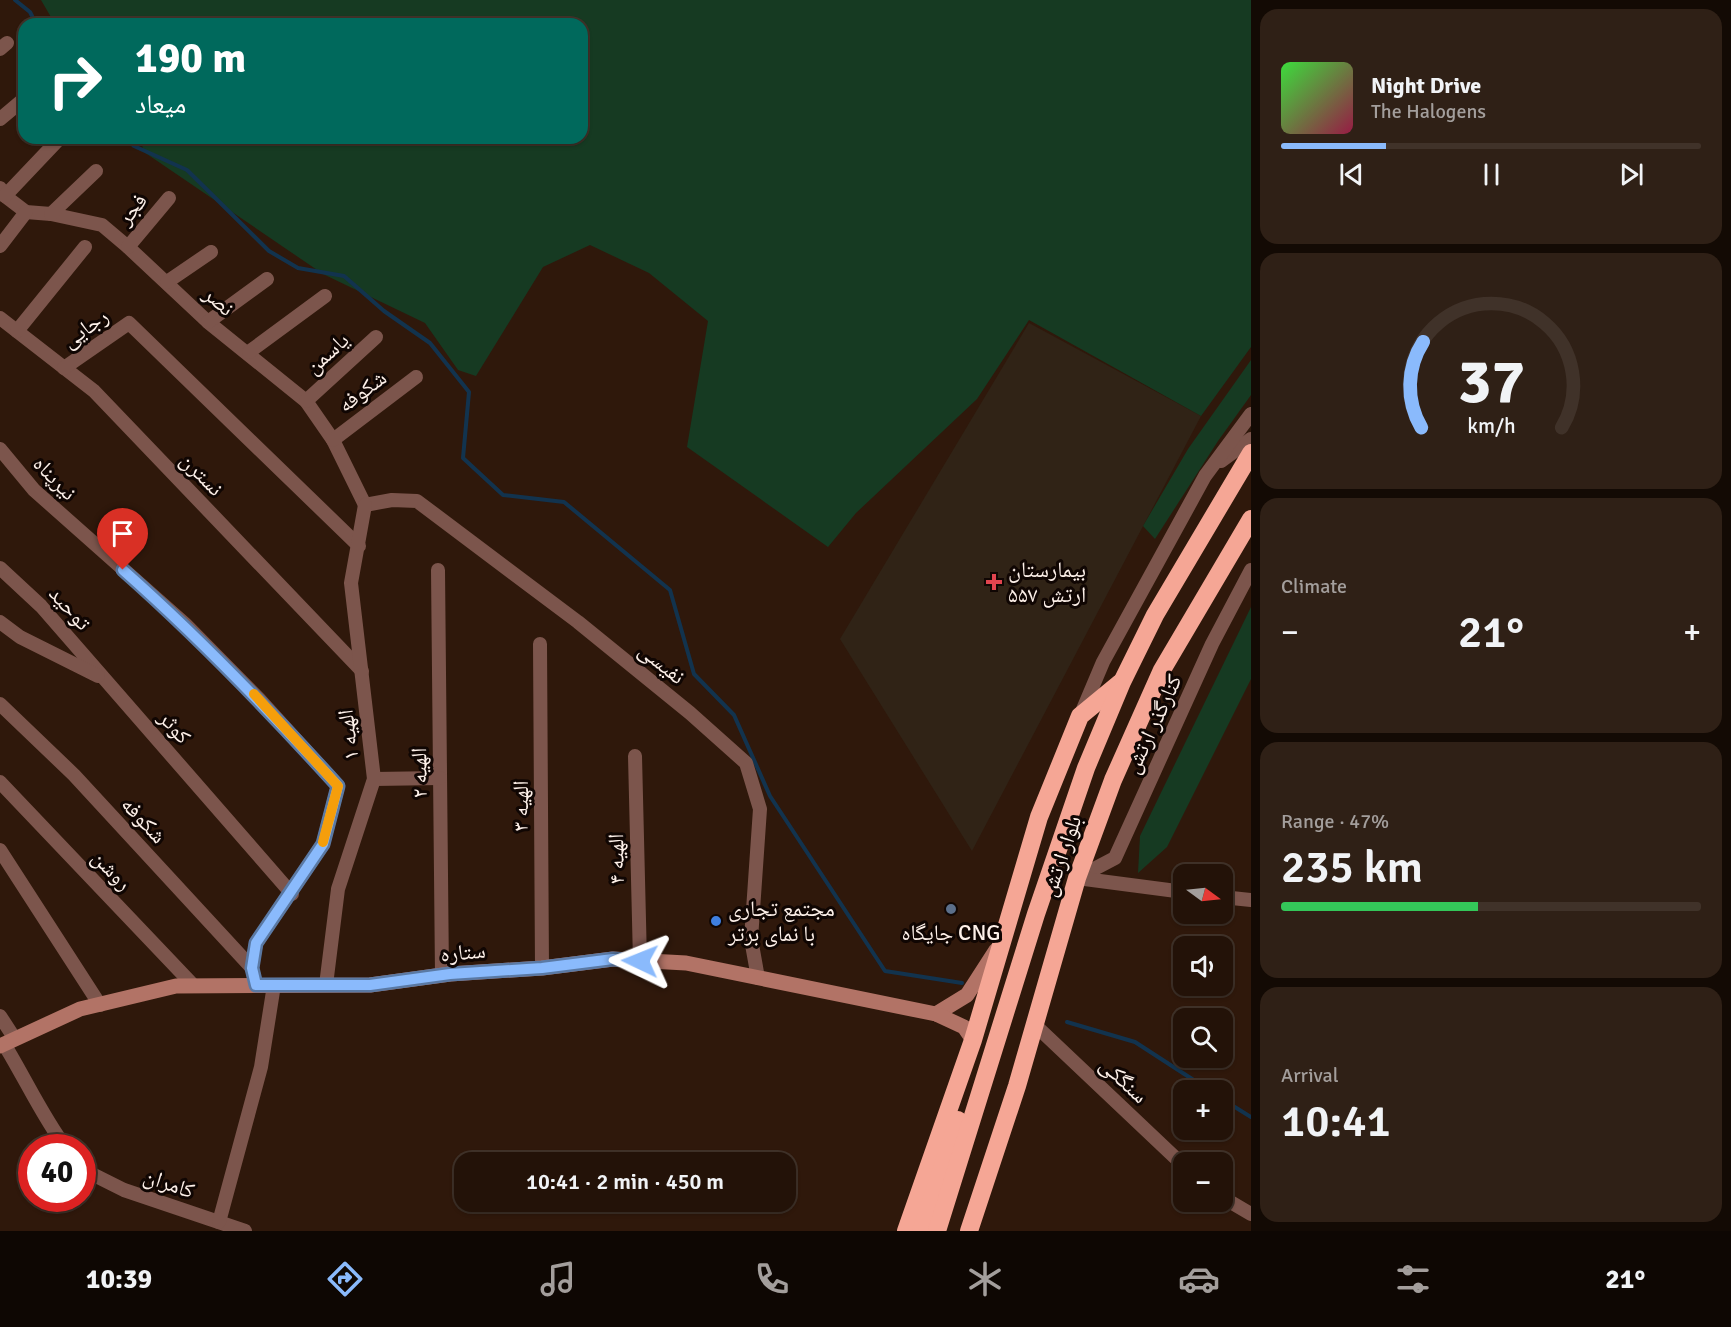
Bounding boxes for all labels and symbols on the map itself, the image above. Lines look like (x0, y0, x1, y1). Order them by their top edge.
street label: فجر (110, 188, 153, 231)
street label: نصر (197, 280, 240, 322)
street label: رجایی (56, 302, 114, 354)
street label: یاسمن (300, 326, 355, 380)
street label: شکوفه (332, 364, 392, 418)
street label: نسترن (175, 447, 229, 501)
street label: نیرپناه (27, 450, 83, 506)
pin (97, 508, 148, 570)
place label: بیمارستان ۵۵۷ ارتش (1008, 556, 1086, 608)
marker: بیمارستان ۵۵۷ ارتش (985, 573, 1003, 591)
street label: توحید (43, 580, 97, 636)
street label: نفیسی (633, 636, 691, 690)
street label: کنارگذر ارتش (1118, 670, 1188, 778)
street label: کوثر (152, 704, 197, 749)
street label: الهیه ۱ (331, 708, 365, 762)
street label: الهیه ۲ (405, 747, 433, 799)
street label: الهیه ۳ (507, 781, 534, 831)
street label: شکوفه (116, 791, 172, 849)
street label: بلوار ارتش (1035, 812, 1087, 900)
street label: الهیه ۴ (602, 833, 630, 885)
street label: روشن (86, 844, 138, 896)
north arrow (1173, 864, 1233, 924)
place label: مجتمع تجاری با نمای برتر (727, 895, 835, 947)
marker: جایگاه CNG (944, 902, 958, 916)
marker: مجتمع تجاری با نمای برتر (709, 914, 723, 928)
place label: جایگاه CNG (902, 919, 1000, 946)
position arrow (608, 929, 672, 993)
street label: ستاره (439, 937, 487, 967)
street label: سنگکی (1094, 1051, 1154, 1109)
speed limit sign: 40 (18, 1134, 96, 1212)
street label: کامران (140, 1162, 198, 1204)

